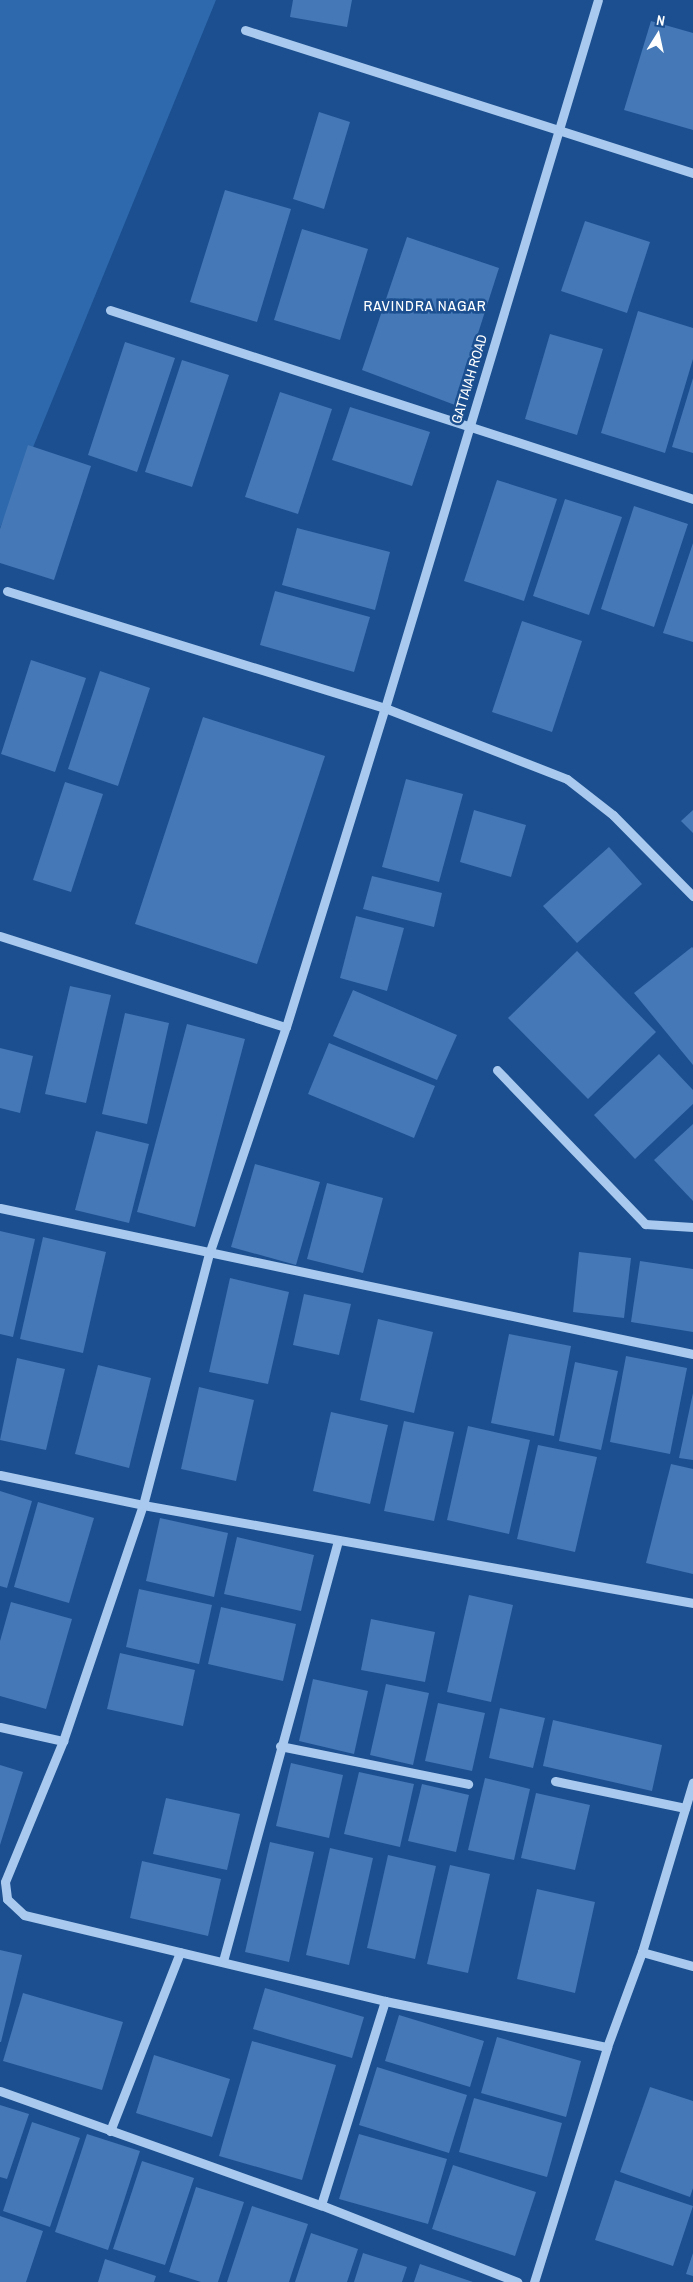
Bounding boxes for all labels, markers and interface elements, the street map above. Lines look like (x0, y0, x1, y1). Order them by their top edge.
north arrow (633, 10, 683, 60)
text: N (655, 11, 666, 30)
district label: RAVINDRA NAGAR (361, 297, 489, 315)
street label: GATTAIAH ROAD (448, 333, 490, 425)

